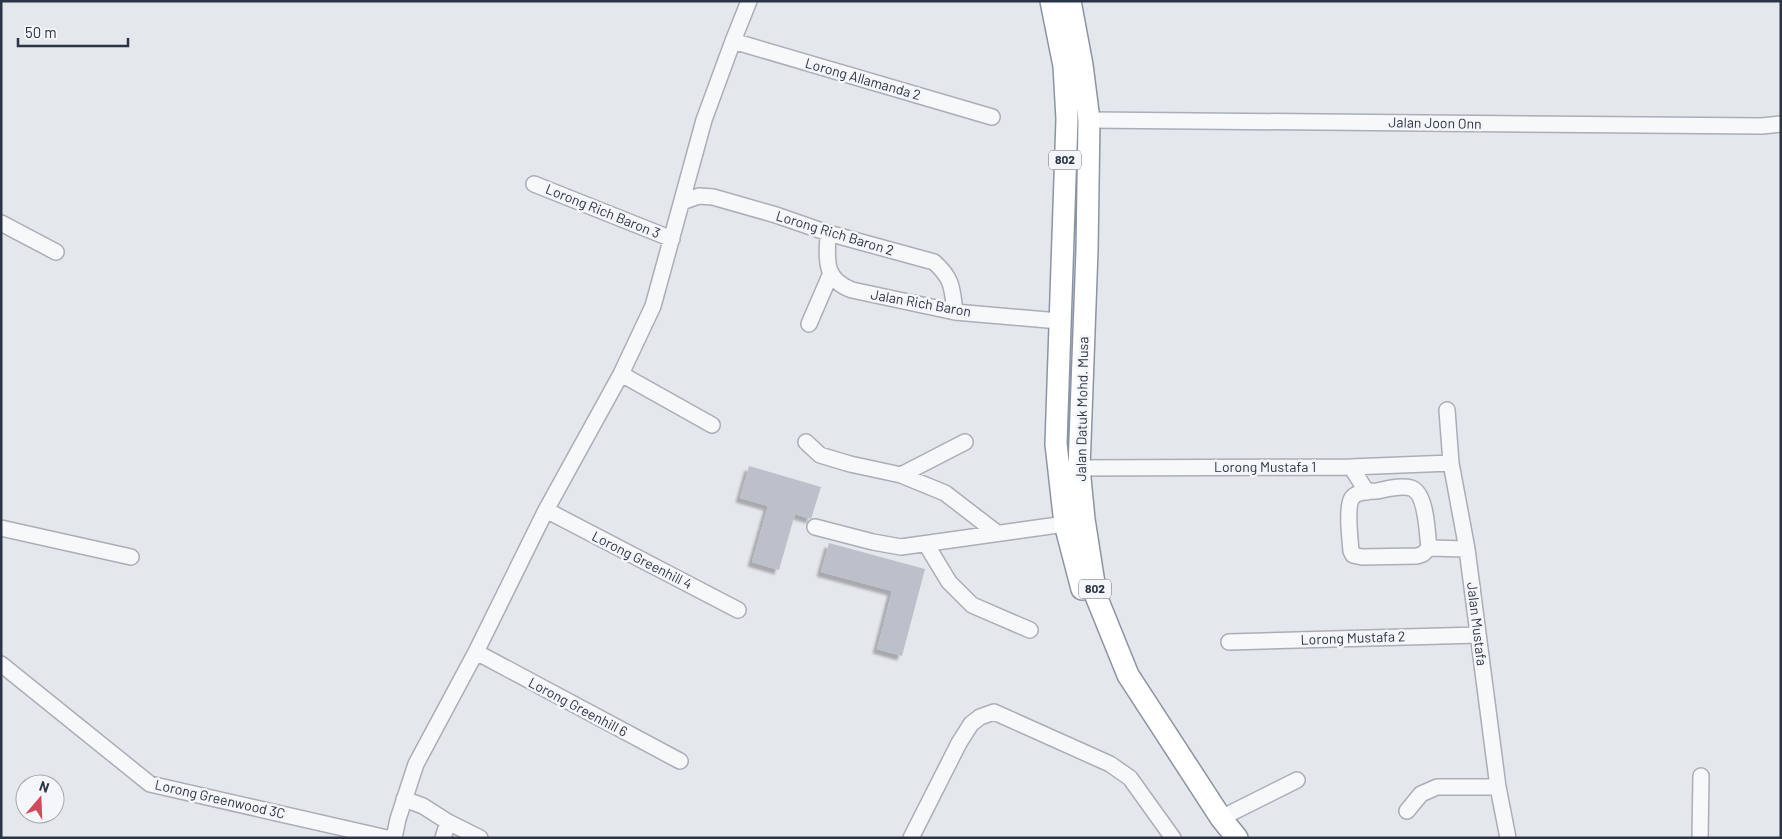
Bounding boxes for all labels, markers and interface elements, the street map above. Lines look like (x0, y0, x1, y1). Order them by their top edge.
scale bar (18, 15, 128, 47)
text: 50 m (25, 23, 57, 41)
street label: Lorong Allamanda 2 (803, 54, 923, 103)
street label: Jalan Joon Onn (1388, 113, 1482, 132)
road number: 802 (1049, 150, 1081, 170)
street label: Lorong Rich Baron 3 (543, 180, 663, 241)
street label: Lorong Rich Baron 2 (774, 207, 896, 259)
street label: Jalan Rich Baron (870, 285, 973, 320)
street label: Jalan Datuk Mohd. Musa (1072, 336, 1091, 482)
street label: Lorong Mustafa 1 (1214, 458, 1316, 475)
street label: Lorong Greenhill 4 (589, 527, 695, 592)
road number: 802 (1079, 580, 1111, 598)
street label: Jalan Mustafa (1464, 581, 1491, 667)
street label: Lorong Mustafa 2 (1300, 627, 1406, 648)
street label: Lorong Greenhill 6 (526, 673, 631, 740)
north arrow (15, 774, 65, 824)
street label: Lorong Greenwood 3C (153, 775, 287, 822)
text: N (37, 777, 52, 796)

